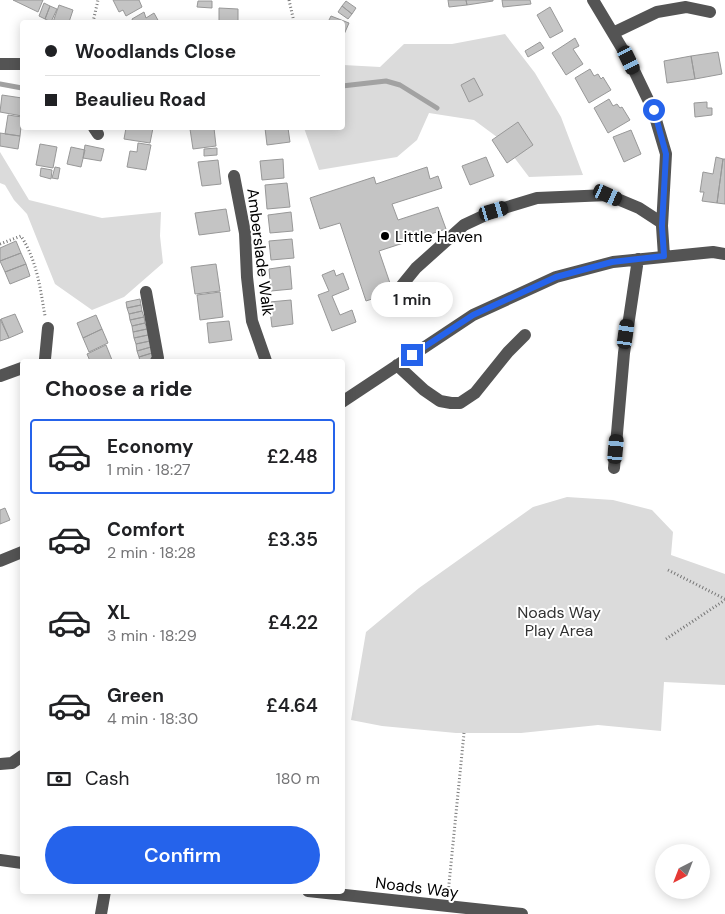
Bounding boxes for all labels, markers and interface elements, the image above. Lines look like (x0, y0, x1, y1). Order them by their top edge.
text: Woodlands Close (75, 39, 236, 64)
car (615, 43, 642, 77)
text: Beaulieu Road (75, 87, 206, 112)
route start (643, 99, 665, 121)
car (591, 182, 624, 208)
street label: Amberslade Walk (242, 187, 279, 317)
car (477, 200, 510, 222)
place label: Little Haven (395, 226, 482, 247)
marker: Little Haven (379, 230, 391, 242)
callout: 1 min (371, 282, 453, 318)
text: 1 min (393, 289, 431, 310)
car (616, 318, 635, 350)
route end (401, 344, 423, 366)
text: Choose a ride (45, 374, 193, 403)
car (607, 433, 624, 465)
icon: car (47, 434, 92, 479)
text: Economy (107, 434, 194, 459)
text: £2.48 (267, 444, 318, 469)
text: 1 min · 18:27 (107, 459, 191, 480)
icon: car (47, 517, 92, 562)
text: Comfort (107, 517, 185, 542)
text: £3.35 (267, 527, 318, 552)
text: 2 min · 18:28 (107, 542, 196, 563)
icon: car (47, 600, 92, 645)
text: XL (107, 600, 130, 625)
park label: Noads Way Play Area (517, 602, 601, 641)
text: £4.22 (268, 610, 318, 635)
text: 3 min · 18:29 (107, 625, 197, 646)
icon: car (47, 683, 92, 728)
text: Green (107, 683, 164, 708)
text: £4.64 (266, 693, 318, 718)
text: 4 min · 18:30 (107, 708, 198, 729)
icon: cash (45, 765, 73, 793)
text: Cash (85, 766, 129, 791)
text: 180 m (276, 768, 320, 789)
button: Confirm (45, 826, 320, 884)
north arrow (655, 844, 710, 899)
map controls (655, 844, 710, 899)
street label: Noads Way (374, 872, 460, 903)

